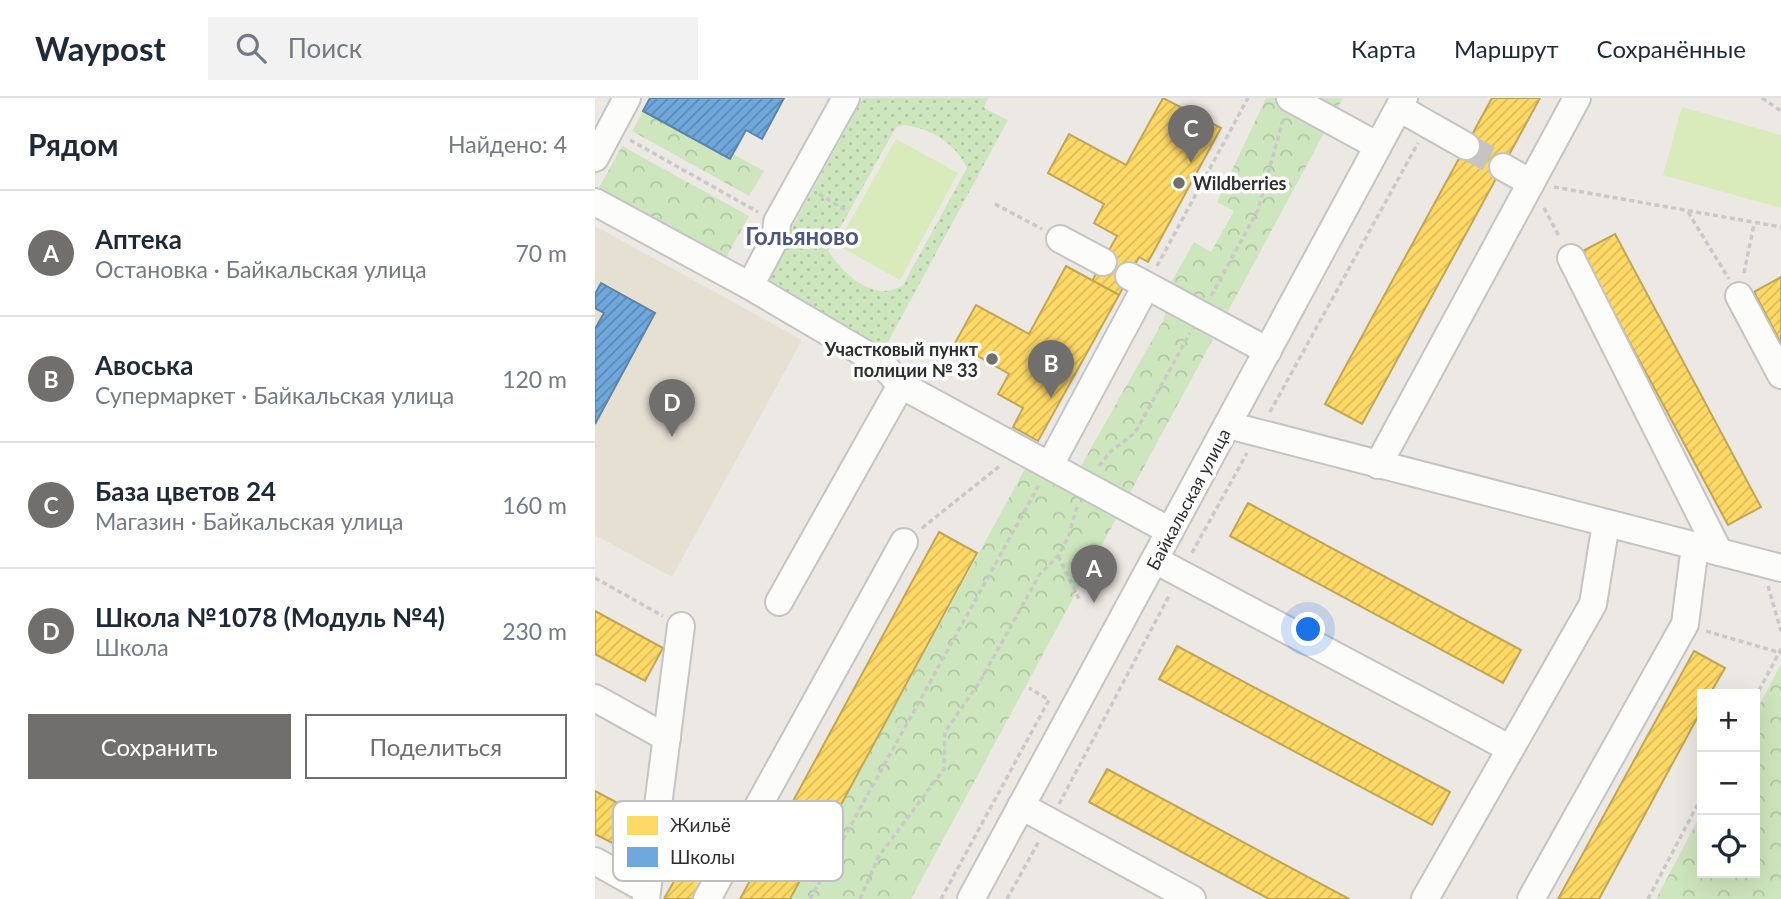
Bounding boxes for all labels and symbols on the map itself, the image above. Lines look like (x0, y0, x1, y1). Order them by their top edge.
pin: C (1168, 105, 1214, 163)
place label: Wildberries (1193, 172, 1287, 194)
marker: Wildberries (1171, 175, 1187, 191)
district label: Гольяново (745, 221, 859, 250)
place label: Участковый пункт полиции № 33 (824, 338, 979, 381)
pin: B (1028, 340, 1074, 398)
marker: Участковый пункт полиции № 33 (984, 351, 1000, 367)
pin: D (649, 379, 695, 437)
street label: Байкальская улица (1141, 424, 1235, 574)
pin: A (1071, 545, 1117, 603)
your location (1291, 612, 1325, 646)
legend (613, 801, 843, 881)
text: Жильё (670, 813, 731, 836)
text: Школы (670, 845, 735, 868)

